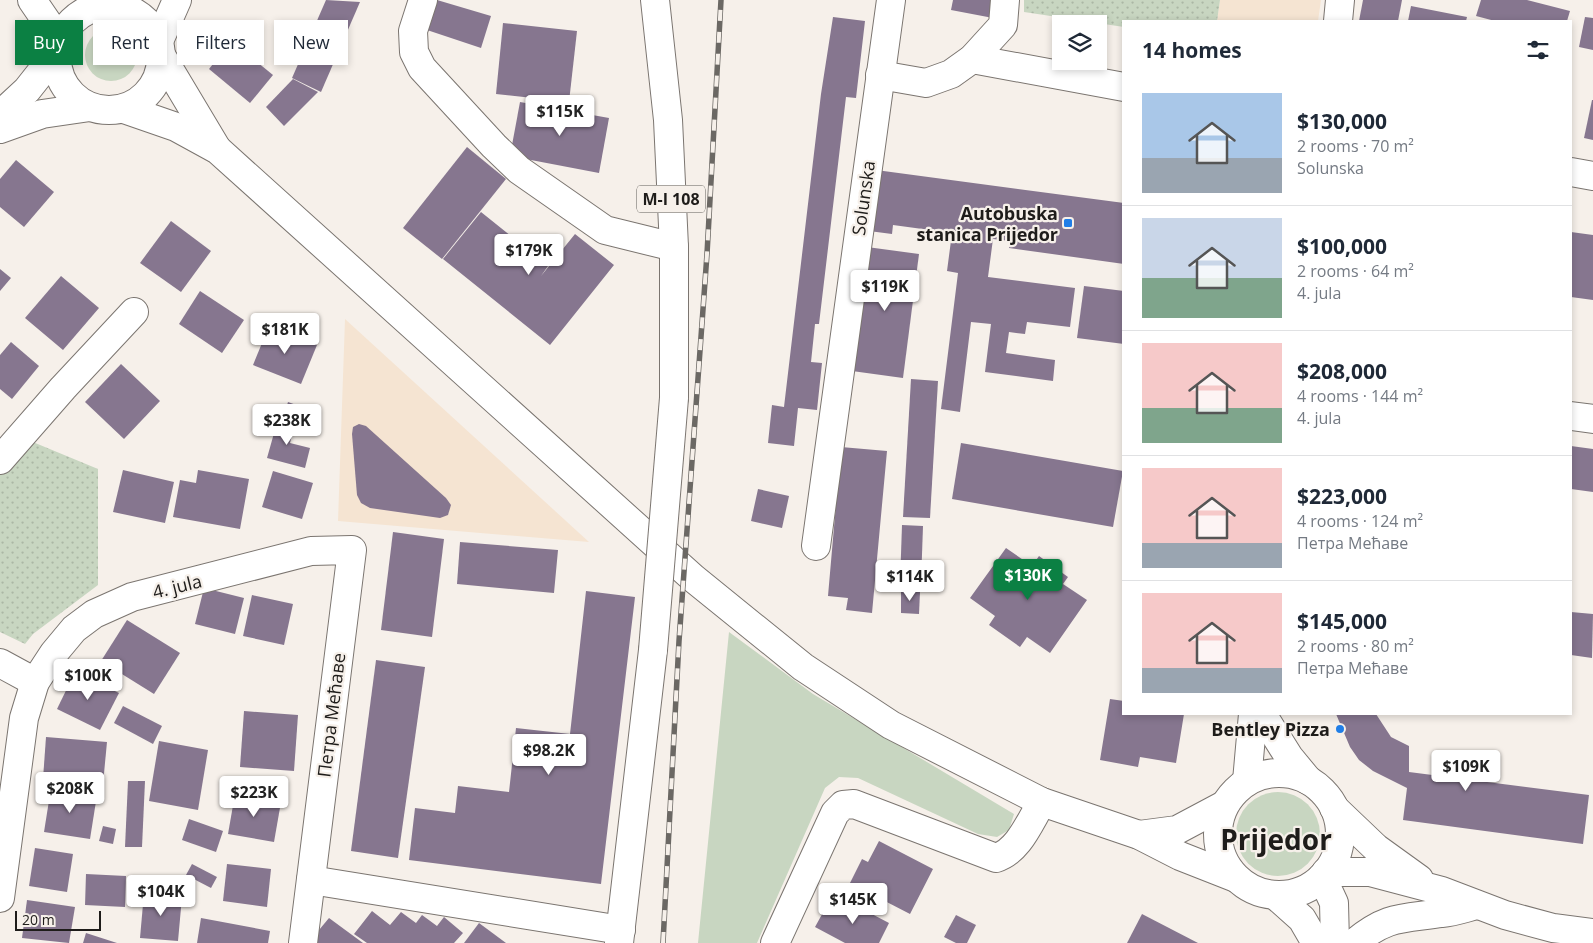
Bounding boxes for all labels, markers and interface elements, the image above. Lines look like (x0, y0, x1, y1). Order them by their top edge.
map controls (1052, 15, 1107, 70)
button: layers (1052, 15, 1107, 70)
chip: Buy (15, 20, 83, 65)
chip: Rent (93, 20, 167, 65)
chip: Filters (177, 20, 264, 65)
chip: New (274, 20, 348, 65)
text: 14 homes (1142, 36, 1242, 64)
icon: filters (1524, 36, 1552, 64)
pin: $115K (525, 94, 595, 137)
text: $115K (536, 100, 584, 122)
text: $130,000 (1297, 107, 1387, 135)
icon: home (1182, 113, 1242, 173)
text: 2 rooms · 70 m² (1297, 135, 1414, 157)
text: Solunska (1297, 157, 1364, 179)
street label: Solunska (846, 159, 880, 237)
road number: M-I 108 (637, 185, 705, 212)
place label: Autobuska stanica Prijedor (916, 201, 1058, 246)
marker: Autobuska stanica Prijedor (1062, 217, 1074, 229)
text: $100,000 (1297, 232, 1387, 260)
pin: $179K (494, 234, 564, 276)
icon: home (1182, 238, 1242, 298)
text: $179K (505, 239, 553, 261)
text: 2 rooms · 64 m² (1297, 260, 1414, 282)
pin: $119K (850, 270, 920, 312)
text: $119K (861, 275, 909, 297)
text: 4. jula (1297, 282, 1341, 304)
pin: $181K (250, 312, 320, 355)
text: $181K (261, 318, 309, 340)
text: $208,000 (1297, 357, 1387, 385)
icon: home (1182, 363, 1242, 423)
text: 4 rooms · 144 m² (1297, 385, 1423, 407)
pin: $238K (252, 404, 322, 446)
text: 4. jula (1297, 407, 1341, 429)
text: $238K (263, 409, 311, 431)
text: $223,000 (1297, 482, 1387, 510)
icon: home (1182, 488, 1242, 548)
text: 4 rooms · 124 m² (1297, 510, 1423, 532)
text: Петра Мећаве (1297, 532, 1408, 554)
pin: $130K (993, 558, 1063, 601)
pin: $114K (875, 560, 945, 602)
text: $130K (1004, 564, 1052, 586)
text: $114K (886, 565, 934, 587)
street label: 4. jula (150, 568, 204, 604)
text: $145,000 (1297, 607, 1387, 635)
icon: home (1182, 613, 1242, 673)
text: 2 rooms · 80 m² (1297, 635, 1414, 657)
street label: Петра Мећаве (311, 651, 351, 779)
text: Петра Мећаве (1297, 657, 1408, 679)
pin: $100K (53, 658, 123, 701)
text: $100K (64, 664, 112, 686)
place label: Bentley Pizza (1211, 717, 1330, 741)
marker: Bentley Pizza (1334, 723, 1346, 735)
pin: $98.2K (508, 734, 590, 776)
text: $98.2K (523, 739, 575, 761)
pin: $109K (1431, 750, 1501, 792)
text: $109K (1442, 755, 1490, 777)
pin: $208K (35, 772, 105, 814)
pin: $223K (219, 776, 289, 818)
text: $208K (46, 777, 94, 799)
text: $223K (230, 781, 278, 803)
district label: Prijedor (1220, 820, 1332, 858)
pin: $104K (126, 874, 196, 917)
text: $104K (137, 880, 185, 902)
pin: $145K (818, 882, 888, 925)
text: $145K (829, 888, 877, 910)
scale bar (15, 908, 101, 931)
text: 20 m (22, 910, 55, 929)

